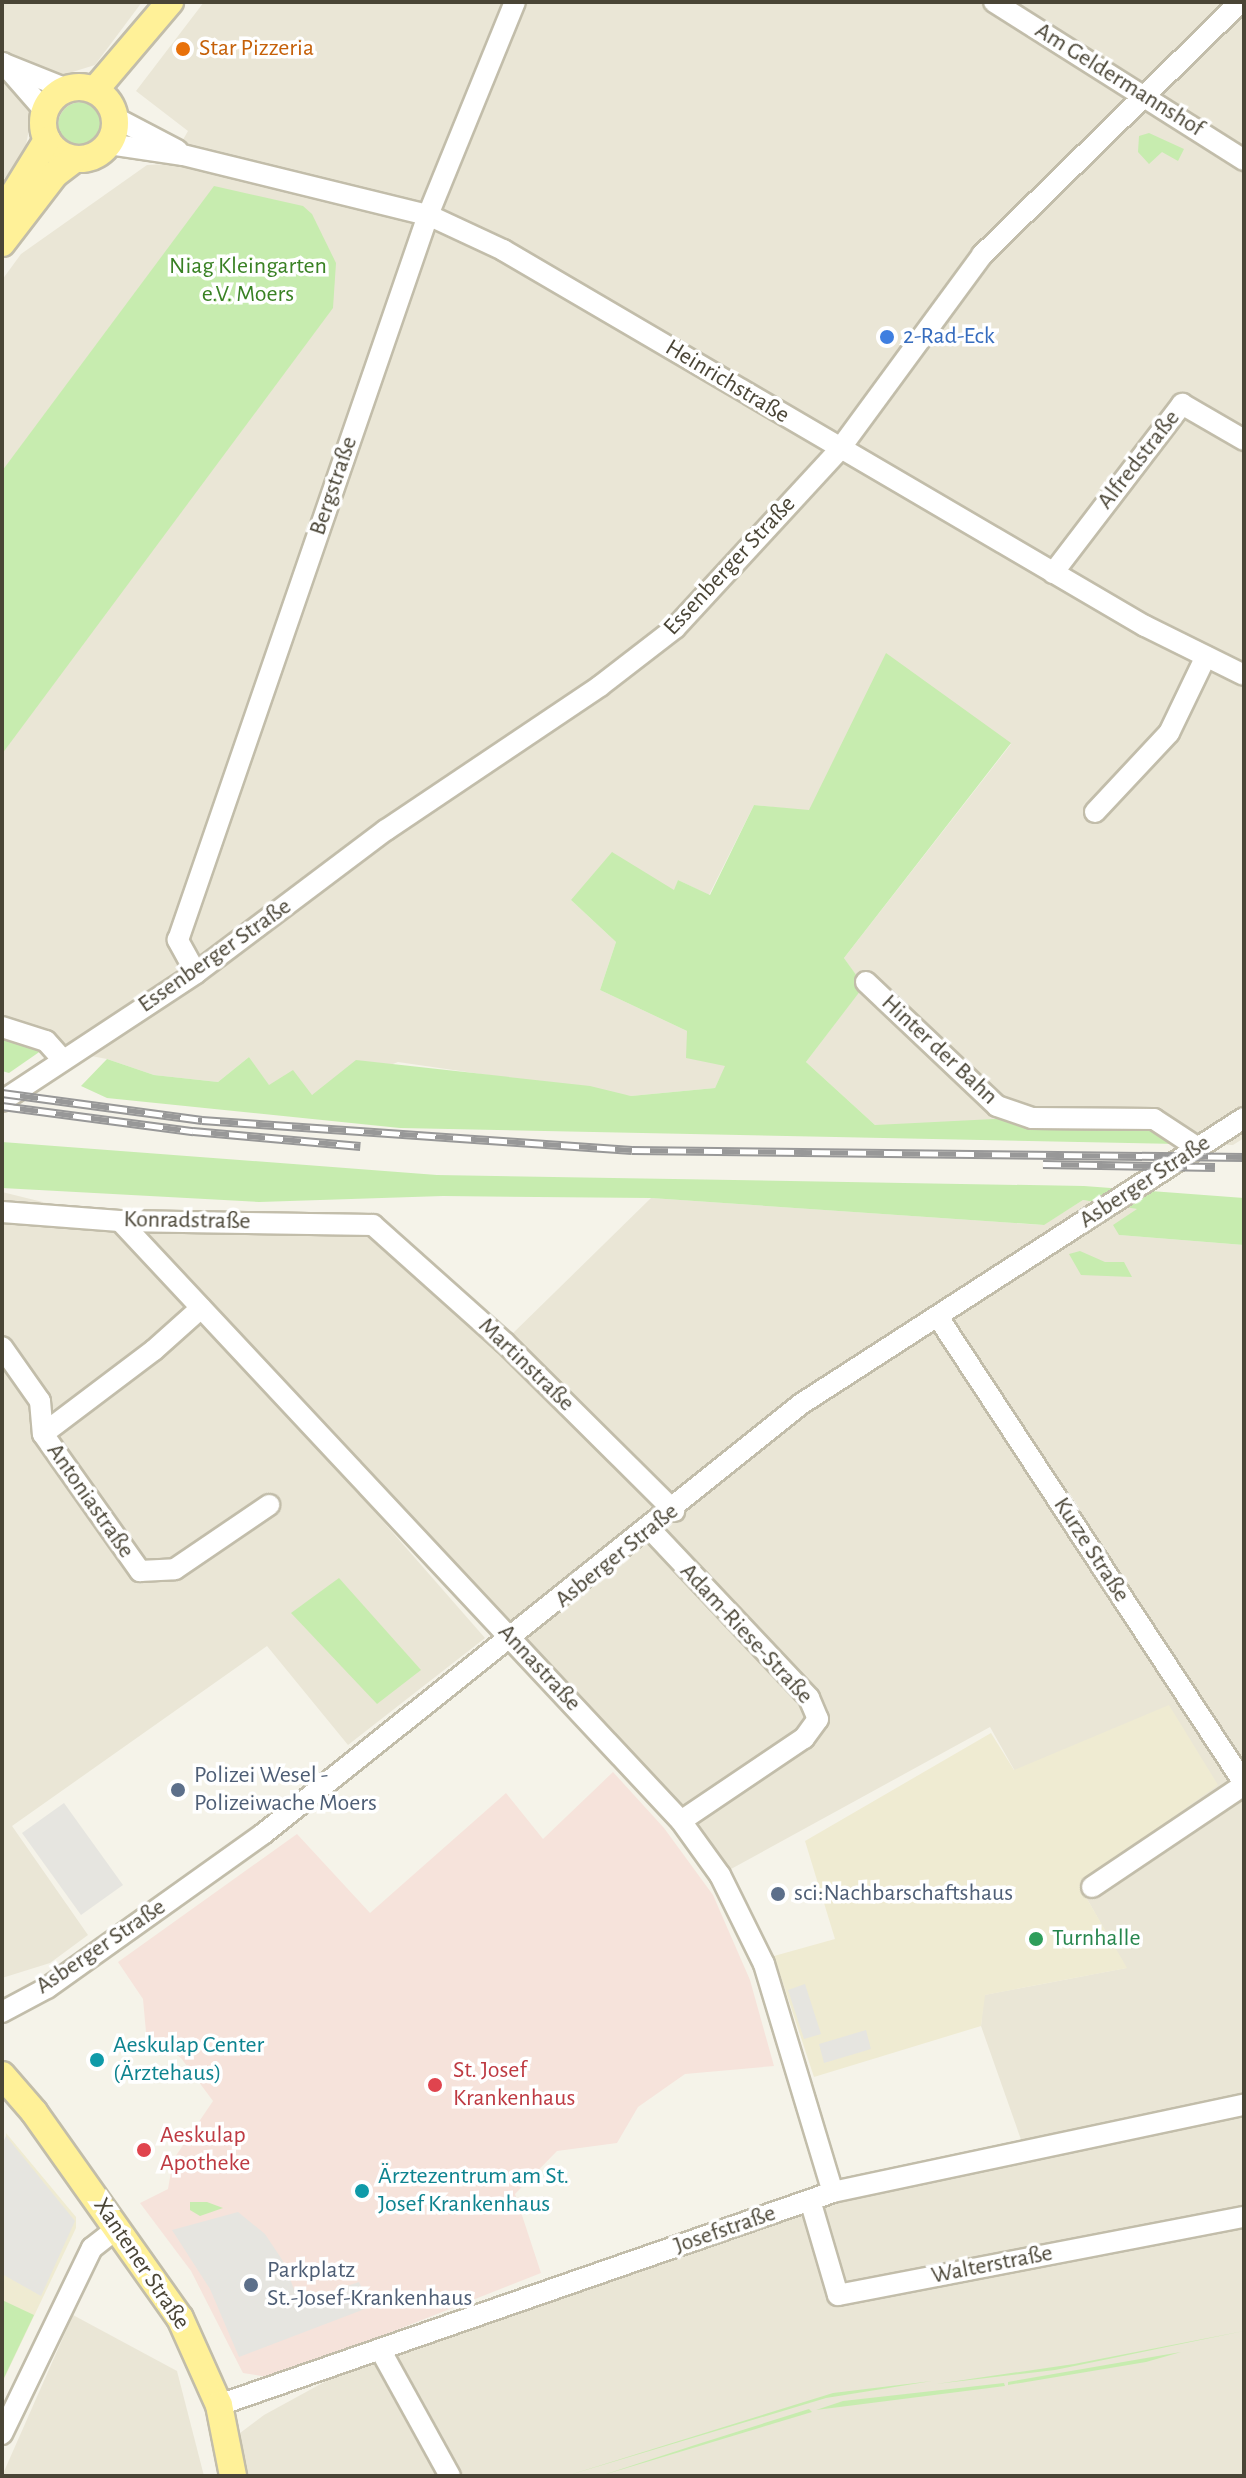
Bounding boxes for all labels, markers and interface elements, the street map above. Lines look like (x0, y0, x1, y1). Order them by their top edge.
street label: Am Geldermannshof (1029, 17, 1209, 143)
place label: Star Pizzeria (199, 35, 314, 63)
marker: Star Pizzeria (174, 40, 192, 58)
park label: Niag Kleingarten e.V. Moers (169, 253, 327, 309)
place label: 2-Rad-Eck (903, 323, 995, 351)
marker: 2-Rad-Eck (878, 328, 896, 346)
street label: Heinrichstraße (660, 334, 794, 430)
street label: Alfredstraße (1091, 405, 1187, 515)
street label: Bergstraße (304, 433, 364, 539)
street label: Essenberger Straße (658, 490, 802, 642)
street label: Essenberger Straße (133, 892, 297, 1020)
street label: Hinter der Bahn (875, 989, 1003, 1111)
street label: Asberger Straße (1074, 1129, 1216, 1235)
street label: Konradstraße (123, 1205, 251, 1237)
street label: Martinstraße (472, 1312, 580, 1418)
street label: Antoniastraße (40, 1438, 140, 1564)
street label: Kurze Straße (1047, 1492, 1135, 1608)
street label: Asberger Straße (550, 1498, 684, 1614)
street label: Adam-Riese-Straße (673, 1558, 819, 1710)
street label: Annastraße (491, 1618, 587, 1718)
place label: Polizei Wesel - Polizeiwache Moers (194, 1762, 377, 1818)
marker: Polizei Wesel - Polizeiwache Moers (169, 1781, 187, 1799)
place label: sci:Nachbarschaftshaus (794, 1880, 1013, 1908)
marker: sci:Nachbarschaftshaus (769, 1885, 787, 1903)
street label: Asberger Straße (31, 1893, 171, 2001)
place label: Turnhalle (1052, 1925, 1141, 1953)
marker: Turnhalle (1027, 1930, 1045, 1948)
place label: Aeskulap Center (Ärztehaus) (113, 2032, 264, 2088)
marker: Aeskulap Center (Ärztehaus) (88, 2051, 106, 2069)
place label: St. Josef Krankenhaus (453, 2057, 575, 2113)
marker: St. Josef Krankenhaus (424, 2074, 446, 2096)
place label: Aeskulap Apotheke (160, 2122, 250, 2178)
marker: Aeskulap Apotheke (135, 2141, 153, 2159)
place label: Ärztezentrum am St. Josef Krankenhaus (378, 2163, 569, 2219)
marker: Ärztezentrum am St. Josef Krankenhaus (353, 2182, 371, 2200)
street label: Xantener Straße (86, 2193, 196, 2335)
street label: Josefstraße (670, 2199, 780, 2261)
street label: Walterstraße (929, 2239, 1055, 2291)
place label: Parkplatz St.-Josef-Krankenhaus (267, 2257, 472, 2313)
marker: Parkplatz St.-Josef-Krankenhaus (242, 2276, 260, 2294)

